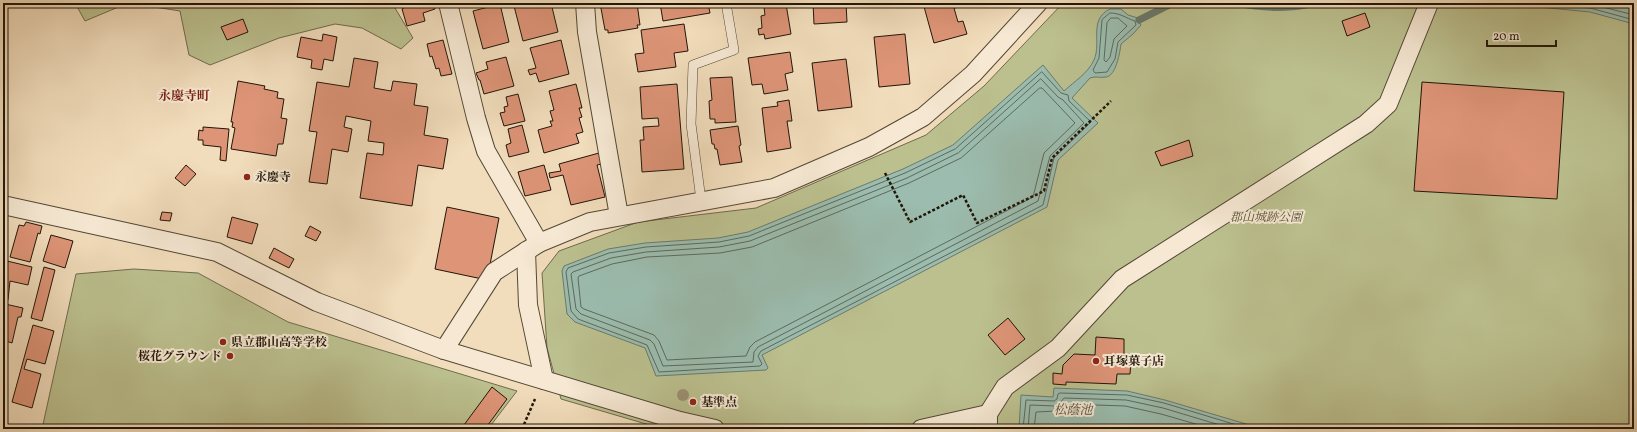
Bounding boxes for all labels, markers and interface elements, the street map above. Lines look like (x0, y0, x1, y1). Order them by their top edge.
scale bar (1487, 22, 1556, 48)
text: 20 m (1493, 29, 1520, 45)
district label: 永慶寺町 (158, 88, 210, 106)
place label: 永慶寺 (255, 170, 291, 186)
marker: 永慶寺 (242, 172, 252, 182)
park label: 郡山城跡公園 (1230, 210, 1304, 226)
place label: 県立郡山高等学校 (231, 335, 327, 351)
marker: 県立郡山高等学校 (218, 337, 228, 347)
place label: 桜花グラウンド (138, 349, 222, 365)
marker: 桜花グラウンド (225, 351, 235, 361)
place label: 耳塚菓子店 (1104, 354, 1164, 370)
marker: 耳塚菓子店 (1091, 356, 1101, 366)
place label: 基準点 (701, 395, 737, 411)
marker: 基準点 (688, 397, 698, 407)
water label: 松蔭池 (1053, 402, 1094, 420)

